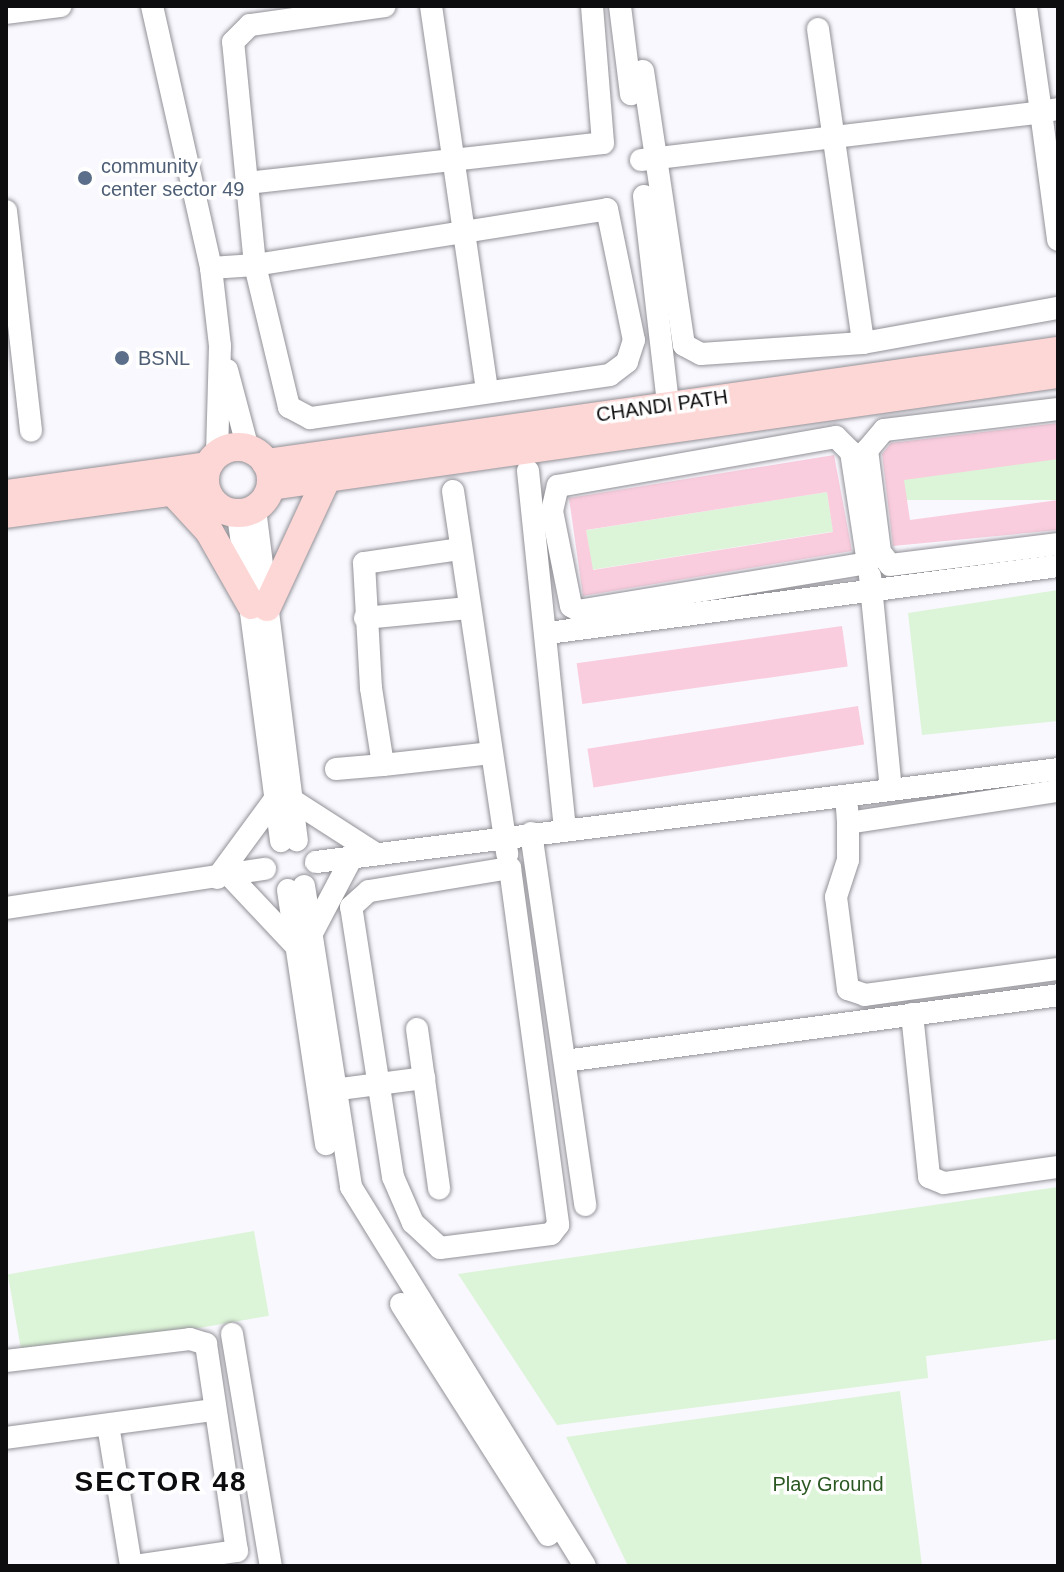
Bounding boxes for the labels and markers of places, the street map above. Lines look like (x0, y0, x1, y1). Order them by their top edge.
place label: community center sector 49 (101, 154, 244, 201)
marker: community center sector 49 (76, 169, 94, 187)
place label: BSNL (138, 346, 190, 370)
marker: BSNL (113, 349, 131, 367)

